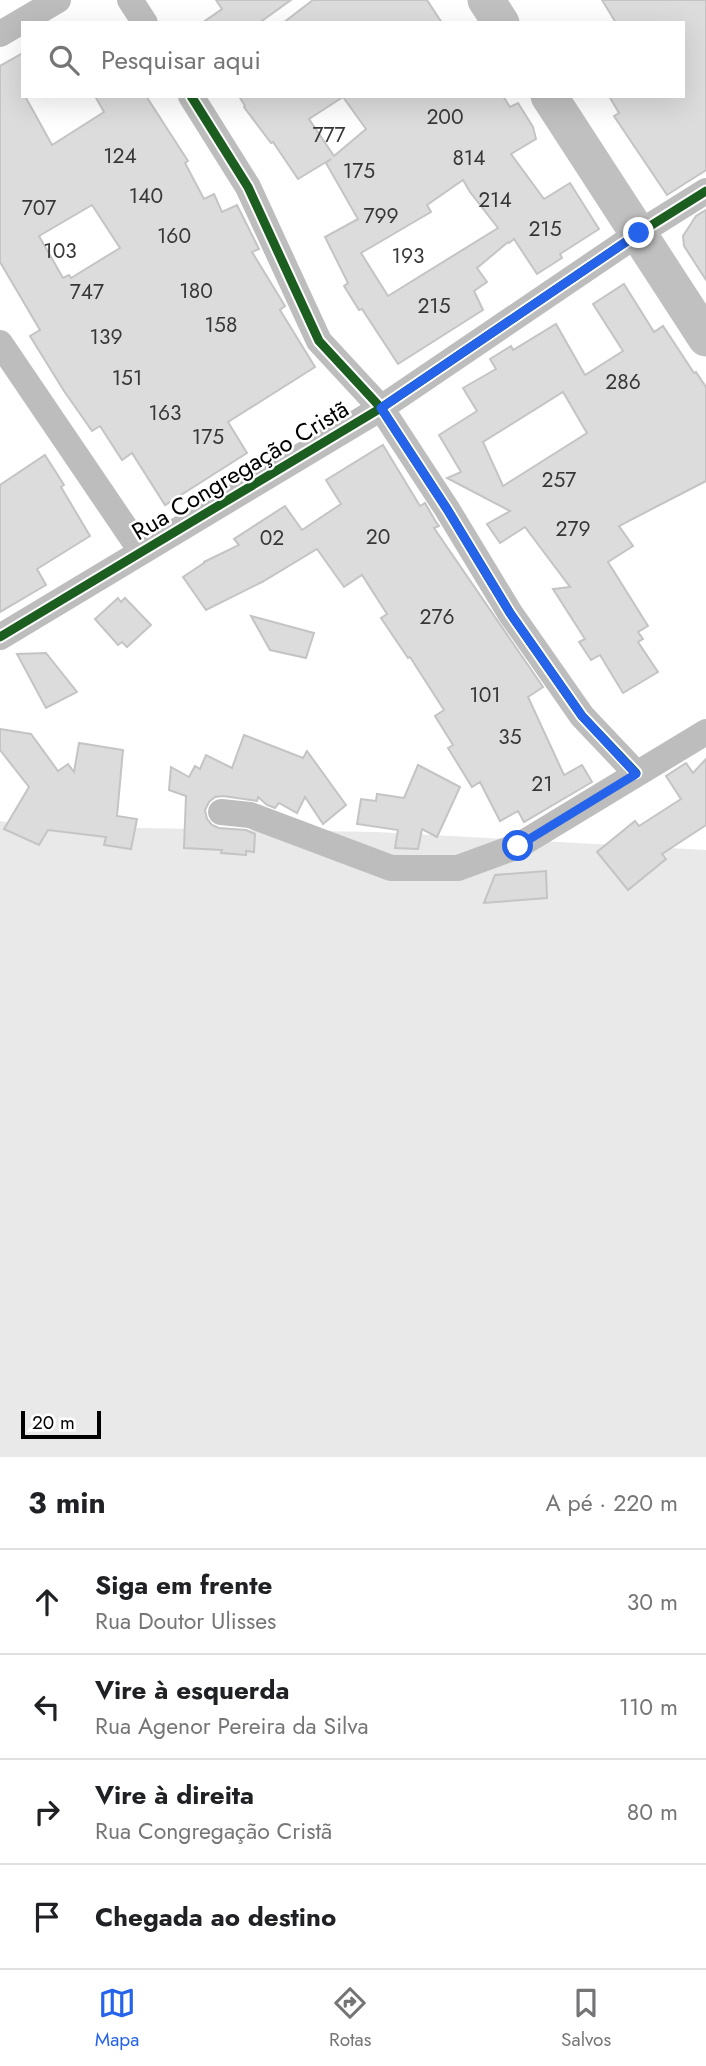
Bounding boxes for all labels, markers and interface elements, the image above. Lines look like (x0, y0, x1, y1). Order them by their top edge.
search box (21, 21, 685, 98)
icon: search (45, 41, 83, 79)
text: Pesquisar aqui (101, 41, 261, 79)
house number: 200 (426, 102, 464, 132)
house number: 777 (312, 120, 346, 150)
house number: 124 (103, 141, 137, 171)
house number: 814 (452, 143, 486, 173)
house number: 175 (343, 156, 375, 186)
house number: 140 (129, 181, 163, 211)
house number: 214 (478, 185, 512, 215)
house number: 707 (22, 193, 56, 223)
house number: 799 (363, 201, 399, 231)
house number: 215 (528, 214, 562, 244)
route end (623, 217, 654, 248)
house number: 160 (157, 221, 191, 251)
house number: 103 (43, 236, 77, 266)
house number: 193 (391, 241, 425, 271)
house number: 180 (179, 276, 213, 306)
house number: 747 (70, 277, 104, 307)
house number: 215 (417, 291, 451, 321)
house number: 158 (205, 310, 237, 340)
house number: 139 (89, 322, 123, 352)
house number: 151 (112, 363, 142, 393)
house number: 286 (605, 367, 641, 397)
street label: Rua Congregação Cristã (125, 391, 355, 549)
house number: 163 (148, 398, 182, 428)
house number: 175 (192, 422, 224, 452)
house number: 257 (542, 465, 576, 495)
house number: 279 (555, 514, 591, 544)
house number: 20 (366, 522, 390, 552)
house number: 02 (260, 523, 284, 553)
house number: 276 (419, 602, 455, 632)
house number: 101 (469, 680, 501, 710)
house number: 35 (498, 722, 522, 752)
house number: 21 (531, 769, 553, 799)
route start (502, 830, 533, 861)
scale bar (21, 1408, 102, 1440)
text: 20 m (32, 1409, 75, 1436)
text: 3 min (28, 1481, 106, 1524)
text: A pé · 220 m (545, 1486, 678, 1520)
text: Siga em frente (95, 1566, 272, 1604)
icon: ahead (28, 1583, 66, 1621)
text: 30 m (627, 1585, 678, 1619)
text: Rua Doutor Ulisses (95, 1604, 276, 1638)
text: Vire à esquerda (95, 1671, 290, 1709)
icon: left (28, 1688, 66, 1726)
text: 110 m (619, 1690, 678, 1724)
text: Rua Agenor Pereira da Silva (95, 1709, 369, 1743)
text: Vire à direita (95, 1776, 254, 1814)
icon: right (28, 1793, 66, 1831)
text: 80 m (627, 1795, 678, 1829)
text: Rua Congregação Cristã (95, 1814, 332, 1848)
icon: arrive (28, 1898, 66, 1936)
text: Chegada ao destino (95, 1898, 336, 1936)
tab: Mapa (95, 1984, 139, 2053)
tab: Rotas (329, 1984, 371, 2053)
tab: Salvos (561, 1984, 611, 2053)

